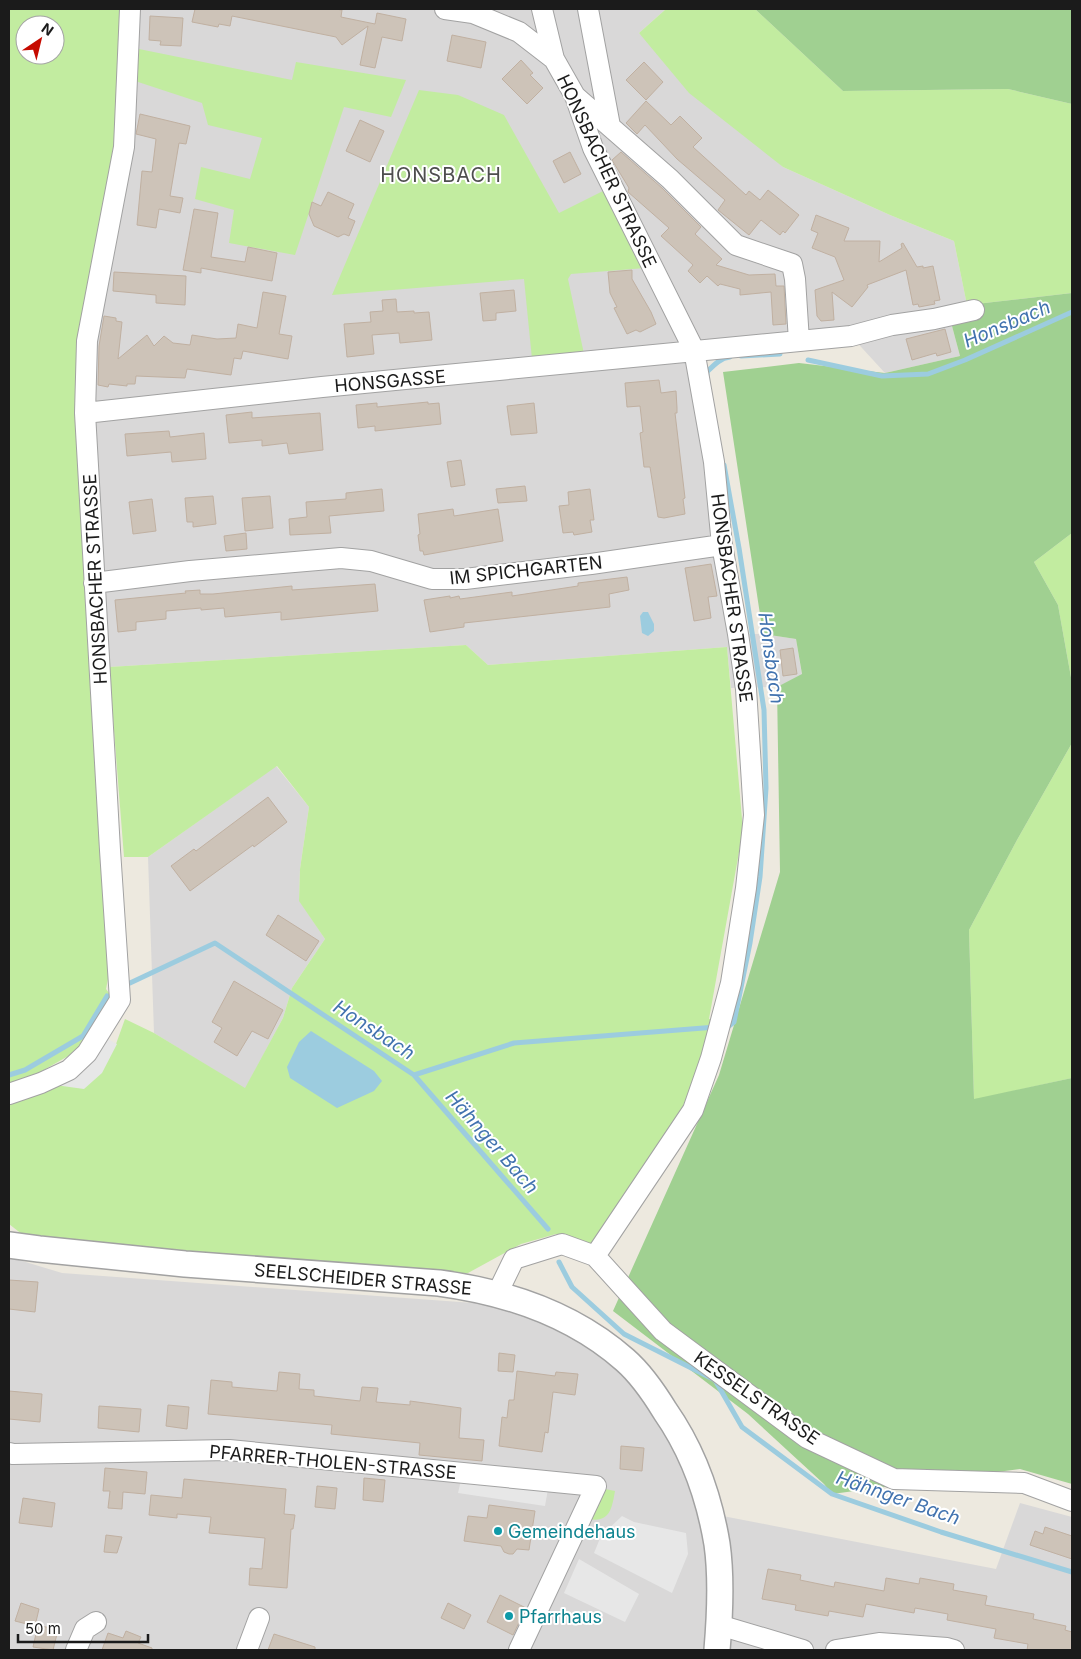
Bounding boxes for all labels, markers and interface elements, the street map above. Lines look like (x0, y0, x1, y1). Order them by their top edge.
north arrow (15, 15, 65, 65)
text: N (38, 19, 57, 39)
street label: HONSBACHER STRASSE (553, 71, 661, 271)
district label: HONSBACH (380, 163, 502, 187)
water label: Honsbach (960, 295, 1054, 353)
street label: HONSGASSE (333, 366, 447, 396)
street label: HONSBACHER STRASSE (79, 473, 111, 685)
street label: HONSBACHER STRASSE (707, 492, 757, 704)
street label: IM SPICHGARTEN (449, 552, 603, 588)
water label: Honsbach (753, 611, 789, 705)
water label: Honsbach (329, 995, 419, 1065)
water label: Hähnger Bach (441, 1086, 543, 1198)
street label: SEELSCHEIDER STRASSE (253, 1259, 473, 1299)
street label: KESSELSTRASSE (690, 1347, 824, 1449)
street label: PFARRER-THOLEN-STRASSE (208, 1441, 458, 1483)
water label: Hähnger Bach (833, 1466, 963, 1530)
place label: Gemeindehaus (508, 1521, 636, 1542)
marker: Gemeindehaus (492, 1525, 504, 1537)
place label: Pfarrhaus (519, 1606, 602, 1627)
marker: Pfarrhaus (503, 1610, 515, 1622)
scale bar (18, 1612, 148, 1644)
text: 50 m (25, 1619, 61, 1638)

